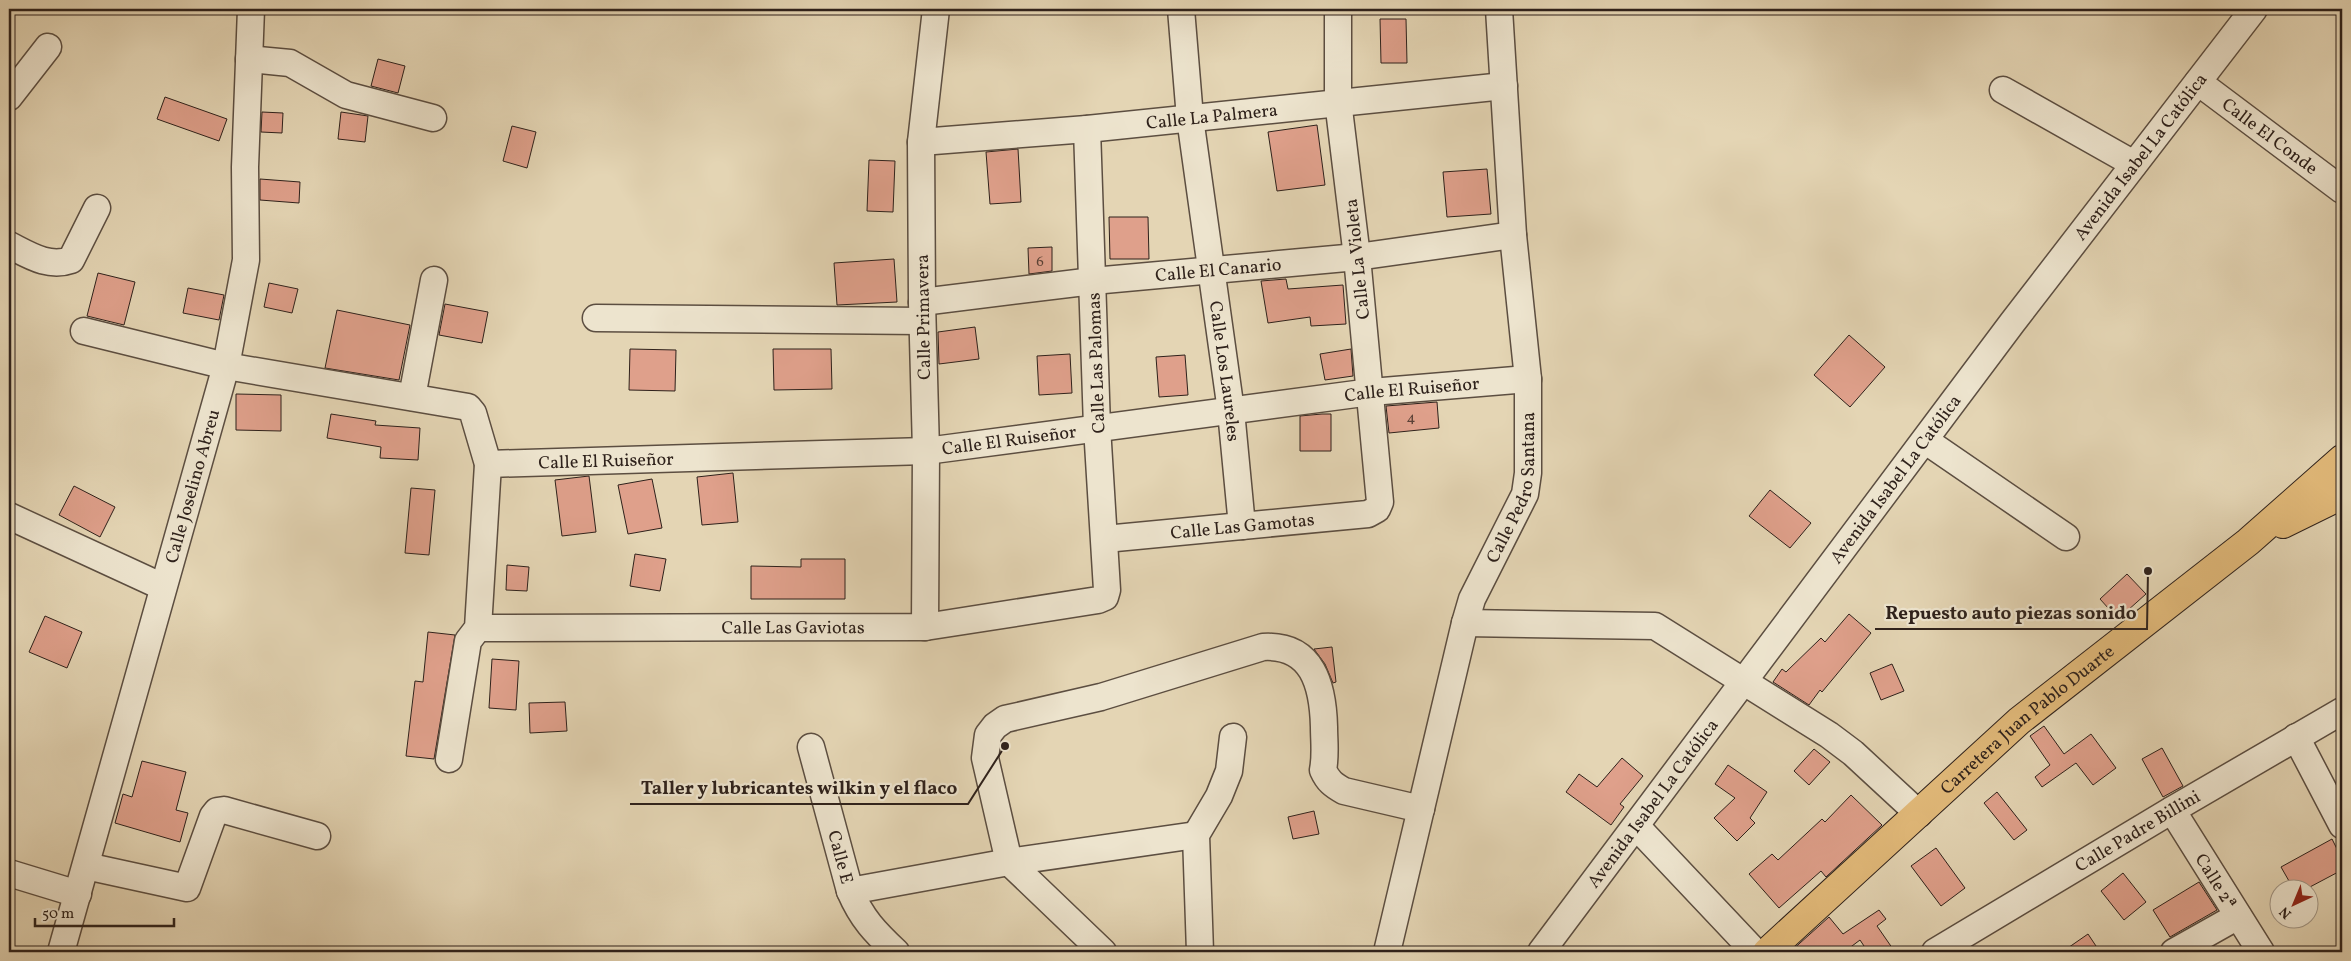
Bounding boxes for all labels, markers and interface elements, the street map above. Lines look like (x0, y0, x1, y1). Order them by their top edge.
street label: Avenida Isabel La Católica (2069, 68, 2214, 246)
street label: Calle El Conde (2216, 93, 2322, 181)
street label: Calle La Palmera (1145, 98, 1279, 137)
street label: Calle La Violeta (1340, 197, 1377, 320)
house number: 6 (1036, 252, 1044, 273)
street label: Calle El Canario (1154, 253, 1282, 289)
street label: Calle Primavera (911, 254, 938, 380)
street label: Calle Las Palomas (1083, 292, 1112, 434)
street label: Calle Los Laureles (1202, 300, 1245, 443)
street label: Calle El Ruiseñor (1343, 372, 1481, 409)
street label: Avenida Isabel La Católica (1825, 390, 1968, 570)
street label: Calle Joselino Abreu (160, 407, 227, 566)
house number: 4 (1407, 408, 1416, 429)
street label: Calle Pedro Santana (1481, 412, 1542, 568)
street label: Calle El Ruiseñor (940, 420, 1079, 463)
street label: Calle El Ruiseñor (538, 447, 675, 477)
street label: Calle Las Gamotas (1169, 508, 1316, 547)
callout: Repuesto auto piezas sonido (1875, 595, 2147, 629)
text: Repuesto auto piezas sonido (1885, 601, 2137, 627)
street label: Calle Las Gaviotas (721, 616, 865, 641)
street label: Carretera Juan Pablo Duarte (1935, 640, 2120, 801)
street label: Avenida Isabel La Católica (1582, 714, 1725, 894)
callout: Taller y lubricantes wilkin y el flaco (630, 770, 968, 804)
text: Taller y lubricantes wilkin y el flaco (641, 776, 957, 802)
street label: Calle Padre Billini (2071, 785, 2206, 879)
street label: Calle E (820, 828, 859, 887)
street label: Calle 2ª (2188, 849, 2242, 914)
north arrow (2268, 878, 2318, 928)
scale bar (35, 896, 174, 928)
text: N (2276, 902, 2296, 923)
text: 50 m (42, 904, 74, 925)

